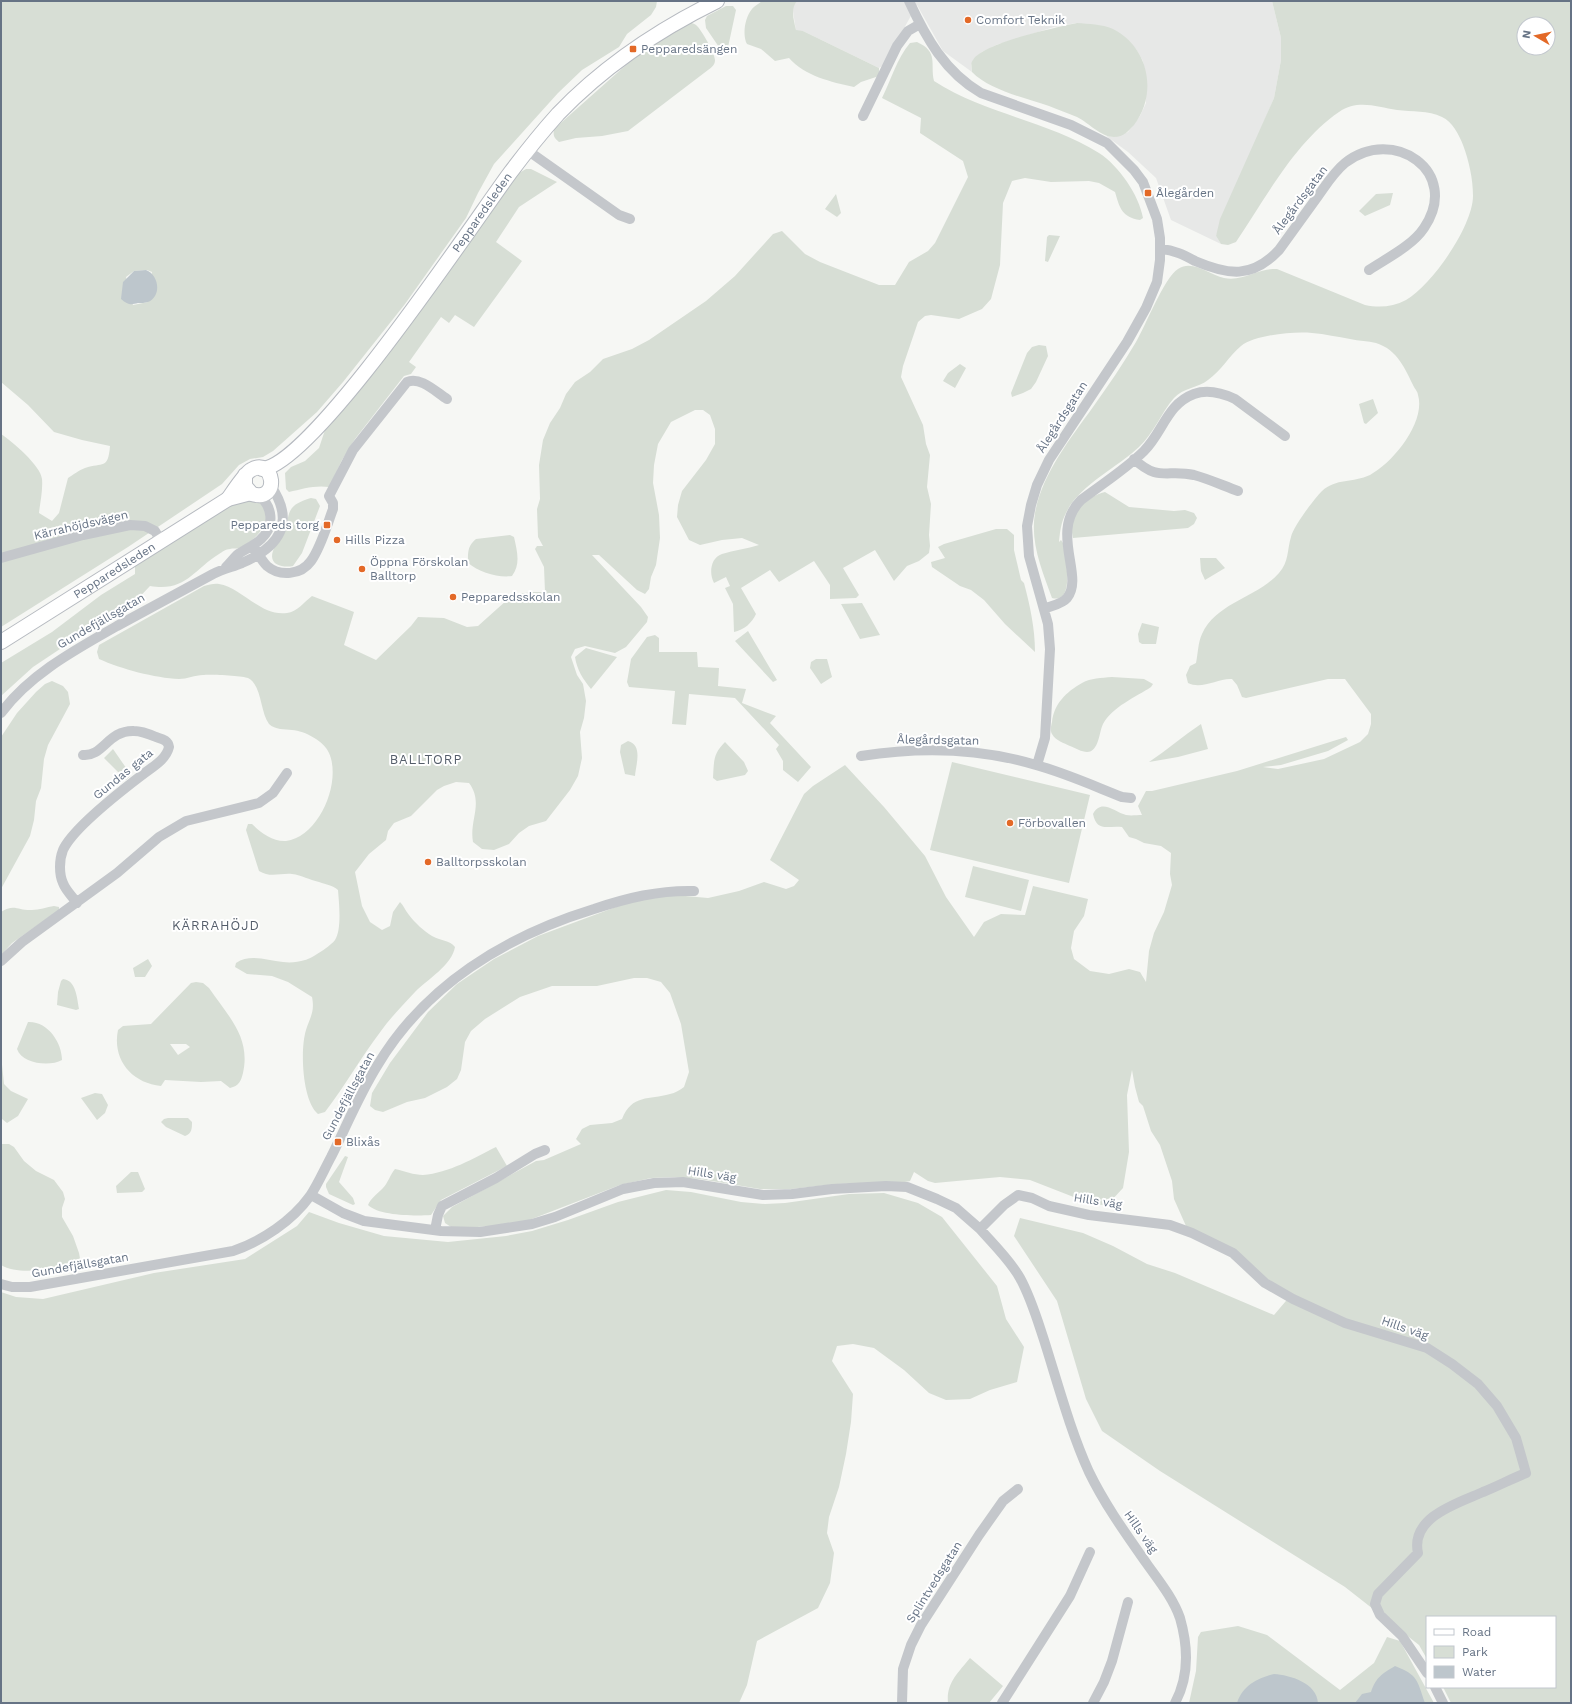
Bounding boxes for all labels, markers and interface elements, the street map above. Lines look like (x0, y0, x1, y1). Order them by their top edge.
place label: Comfort Teknik (976, 13, 1065, 27)
marker: Comfort Teknik (963, 15, 973, 25)
north arrow (1516, 16, 1556, 56)
text: N (1520, 29, 1534, 40)
place label: Pepparedsängen (641, 42, 737, 56)
marker: Pepparedsängen (628, 44, 638, 54)
street label: Ålegårdsgatan (1270, 163, 1330, 237)
street label: Pepparedsleden (449, 170, 515, 255)
place label: Ålegården (1156, 186, 1214, 200)
marker: Ålegården (1143, 188, 1153, 198)
street label: Ålegårdsgatan (1034, 379, 1090, 455)
street label: Kärrahöjdsvägen (33, 507, 129, 543)
place label: Peppareds torg (230, 518, 320, 532)
marker: Peppareds torg (322, 520, 332, 530)
place label: Hills Pizza (345, 533, 405, 547)
marker: Hills Pizza (332, 535, 342, 545)
street label: Pepparedsleden (71, 540, 158, 602)
place label: Öppna Förskolan Balltorp (370, 555, 469, 583)
marker: Öppna Förskolan Balltorp (357, 564, 367, 574)
street label: Gundefjällsgatan (55, 590, 147, 652)
place label: Pepparedsskolan (461, 590, 560, 604)
marker: Pepparedsskolan (448, 592, 458, 602)
street label: Ålegårdsgatan (897, 732, 979, 748)
street label: Gundas gata (90, 745, 156, 802)
district label: BALLTORP (390, 752, 462, 767)
place label: Förbovallen (1018, 816, 1086, 830)
marker: Förbovallen (1005, 818, 1015, 828)
place label: Balltorpsskolan (436, 855, 527, 869)
marker: Balltorpsskolan (423, 857, 433, 867)
district label: KÄRRAHÖJD (172, 918, 260, 933)
street label: Gundefjällsgatan (319, 1049, 377, 1143)
place label: Blixås (346, 1135, 380, 1149)
marker: Blixås (333, 1137, 343, 1147)
street label: Hills väg (687, 1163, 738, 1185)
street label: Hills väg (1073, 1190, 1124, 1212)
street label: Gundefjällsgatan (30, 1250, 130, 1280)
street label: Hills väg (1380, 1313, 1431, 1343)
street label: Hills väg (1121, 1508, 1161, 1556)
street label: Splintvedsgatan (903, 1539, 965, 1625)
legend (1426, 1616, 1556, 1688)
text: Road (1462, 1625, 1491, 1639)
text: Park (1462, 1645, 1488, 1659)
text: Water (1462, 1665, 1497, 1679)

